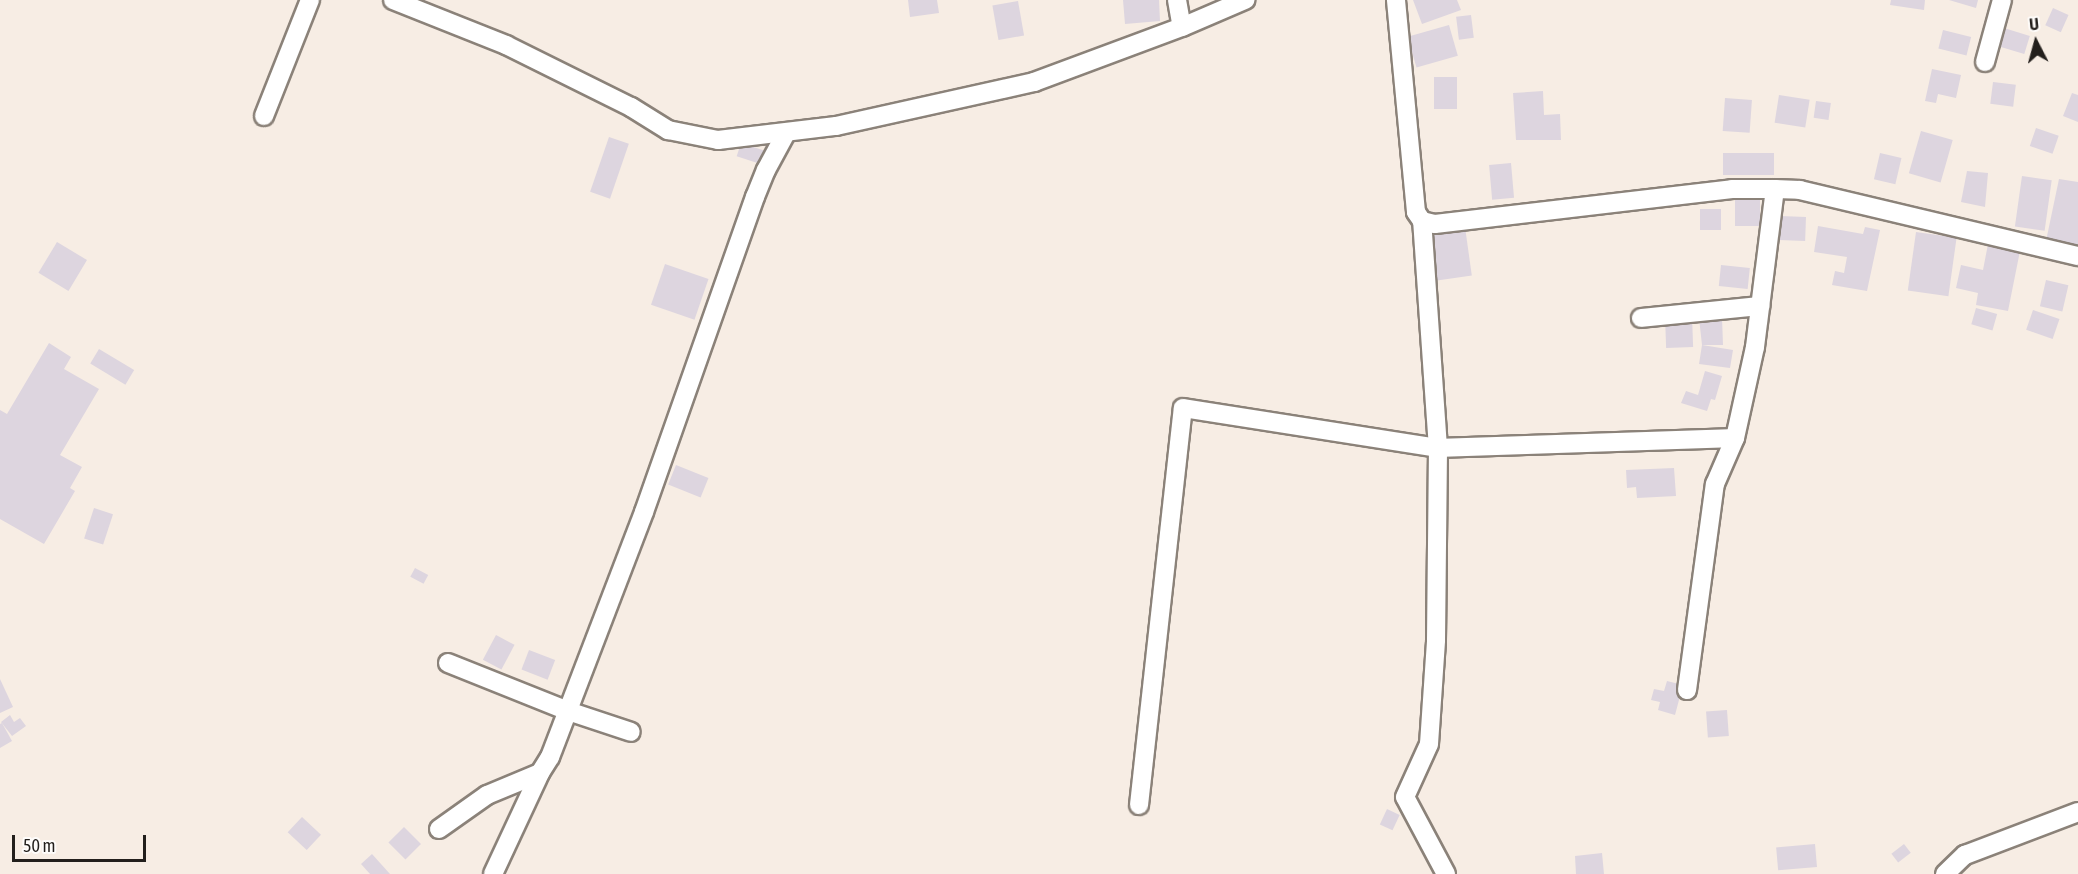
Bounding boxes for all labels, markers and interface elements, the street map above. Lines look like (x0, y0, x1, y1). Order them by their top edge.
north arrow (2006, 12, 2066, 72)
text: U (2028, 15, 2040, 34)
scale bar (15, 823, 148, 861)
text: 50 m (23, 835, 55, 856)

